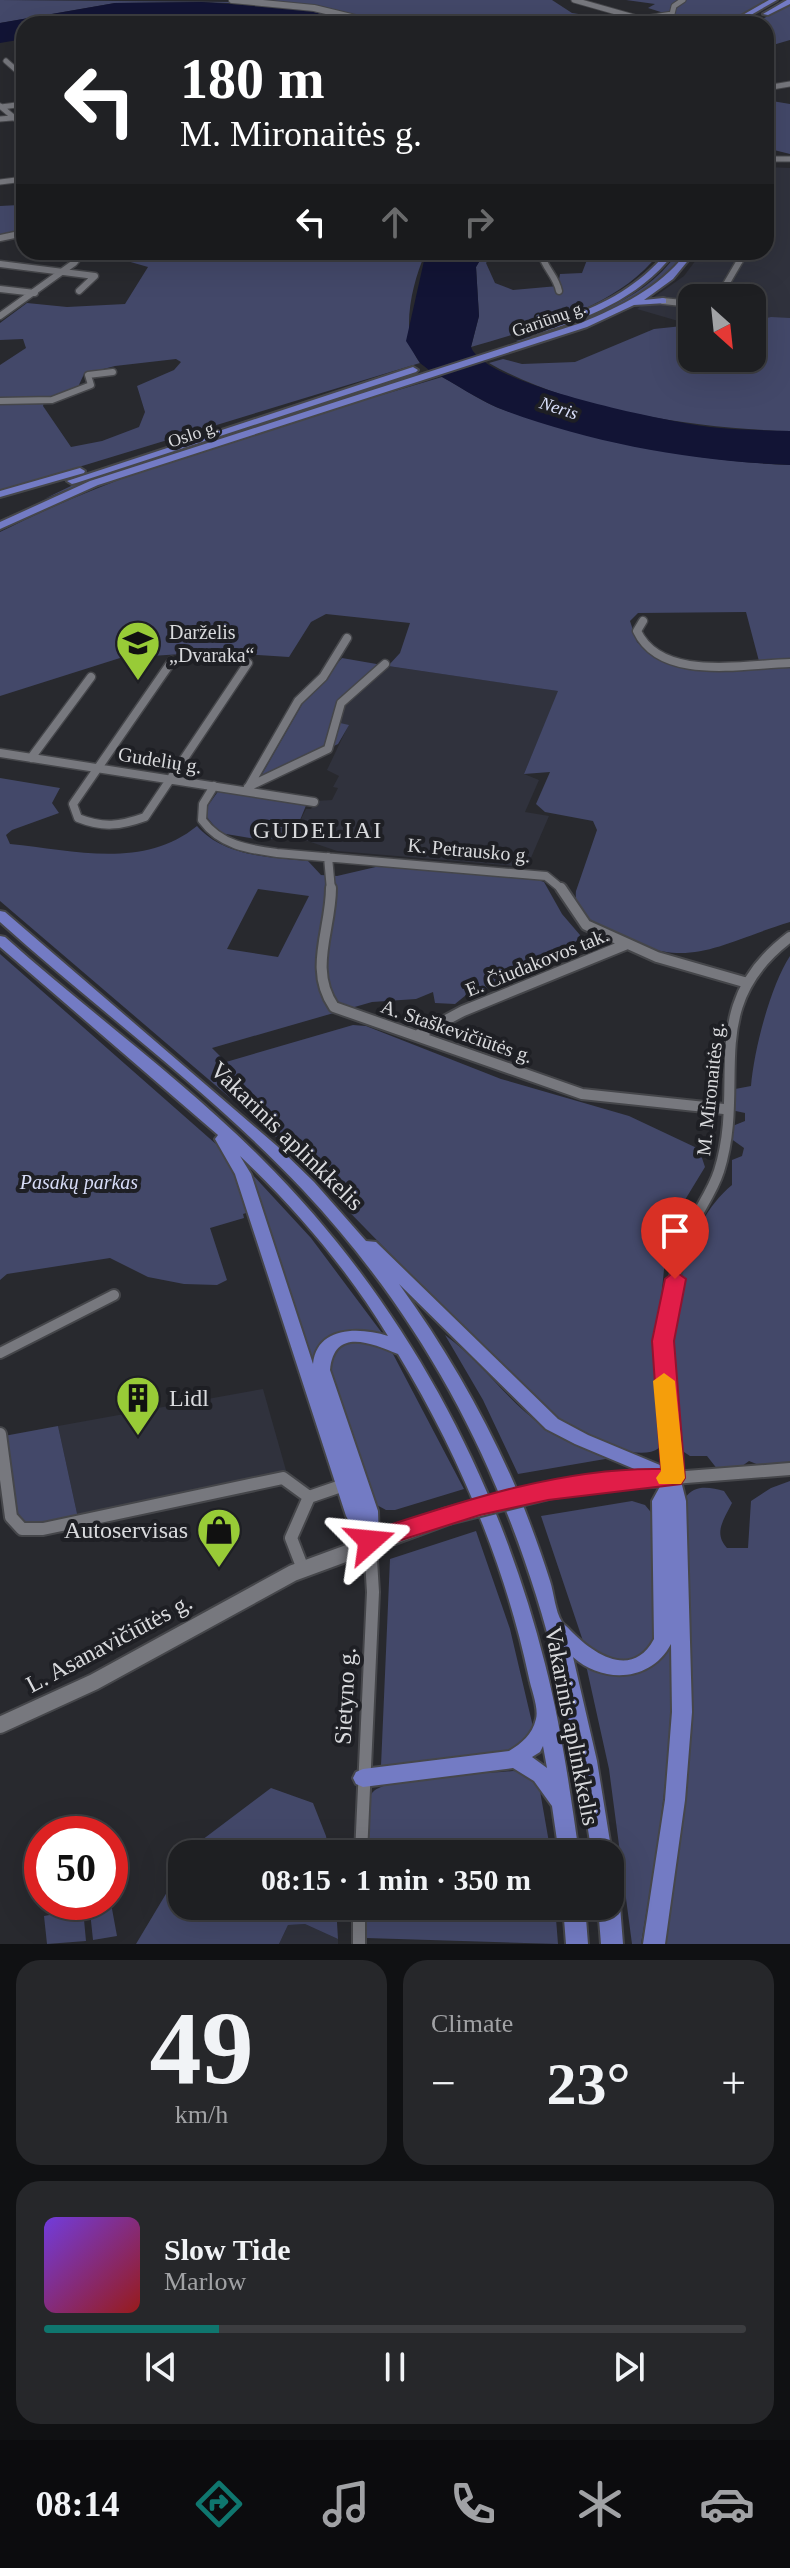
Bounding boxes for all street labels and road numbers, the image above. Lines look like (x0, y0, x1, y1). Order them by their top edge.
street label: Gariūnų g. (509, 297, 589, 341)
street label: Oslo g. (165, 416, 221, 452)
street label: Gudelių g. (116, 743, 203, 778)
street label: K. Petrausko g. (407, 834, 531, 867)
street label: E. Čiudakovos tak. (462, 922, 612, 1001)
street label: A. Staškevičiūtės g. (378, 995, 536, 1068)
street label: M. Mironaitės g. (692, 1021, 729, 1157)
street label: Vakarinis aplinkkelis (205, 1056, 369, 1216)
street label: L. Asanavičiūtės g. (22, 1588, 196, 1698)
street label: Vakarinis aplinkkelis (540, 1624, 604, 1828)
street label: Sietyno g. (329, 1647, 361, 1745)

